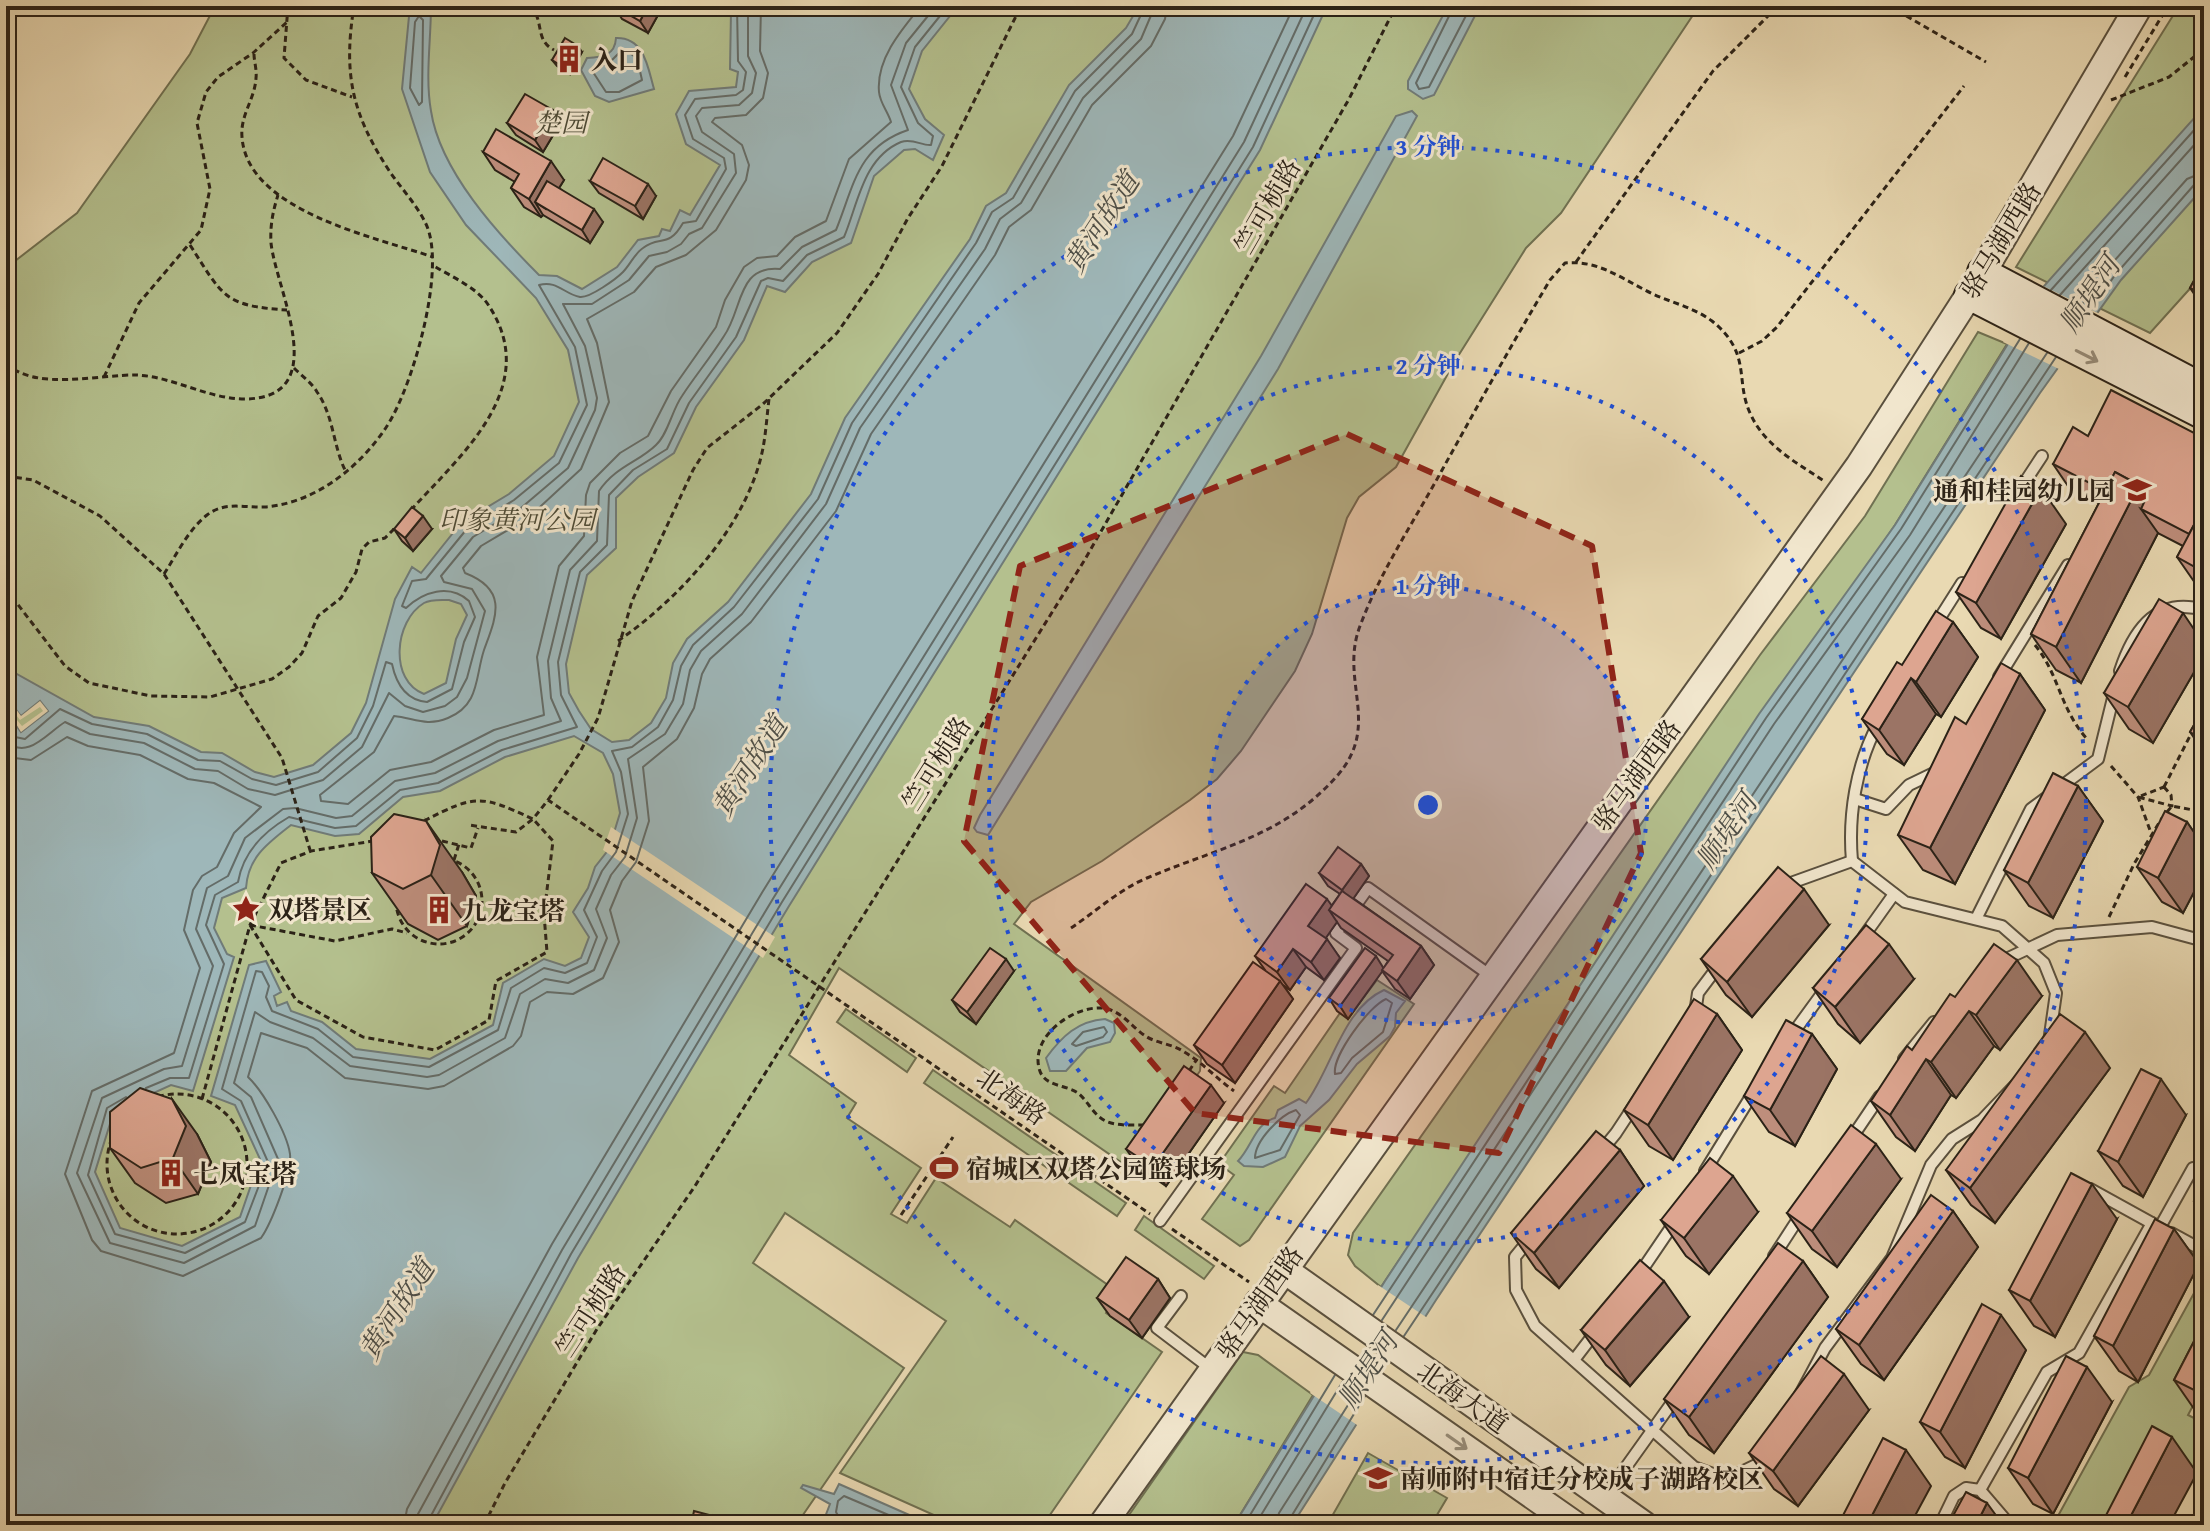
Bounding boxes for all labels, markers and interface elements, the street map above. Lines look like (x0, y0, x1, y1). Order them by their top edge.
place label: 入口 (591, 40, 643, 79)
building icon: 入口 (554, 44, 584, 74)
park label: 楚园 (535, 103, 591, 142)
text: 3 分钟 (1395, 129, 1461, 164)
street label: 竺可桢路 (1224, 151, 1310, 261)
water label: 黄河故道 (1053, 161, 1151, 280)
street label: 骆马湖西路 (1950, 174, 2050, 306)
water label: 顺堤河 (2049, 244, 2132, 340)
text: 2 分钟 (1395, 348, 1461, 383)
one-way arrow (2075, 348, 2099, 364)
place label: 通和桂园幼儿园 (1933, 471, 2115, 510)
school or university icon: 通和桂园幼儿园 (2122, 475, 2152, 505)
park label: 印象黄河公园 (439, 500, 599, 539)
text: 1 分钟 (1395, 568, 1461, 603)
water label: 黄河故道 (701, 705, 799, 824)
street label: 竺可桢路 (892, 709, 980, 817)
street label: 骆马湖西路 (1582, 711, 1690, 839)
water label: 顺堤河 (1686, 781, 1769, 877)
centre of rings (1414, 791, 1442, 819)
place label: 双塔景区 (268, 890, 372, 929)
place label: 九龙宝塔 (461, 891, 565, 930)
place icon: 双塔景区 (231, 894, 261, 924)
building icon: 九龙宝塔 (424, 895, 454, 925)
street label: 北海路 (969, 1058, 1055, 1134)
place label: 宿城区双塔公园篮球场 (966, 1149, 1226, 1188)
sports icon: 宿城区双塔公园篮球场 (929, 1153, 959, 1183)
place label: 七凤宝塔 (193, 1154, 297, 1193)
building icon: 七凤宝塔 (156, 1158, 186, 1188)
street label: 骆马湖西路 (1206, 1238, 1312, 1366)
water label: 黄河故道 (348, 1248, 446, 1367)
street label: 竺可桢路 (545, 1256, 635, 1364)
water label: 顺堤河 (1327, 1319, 1410, 1416)
street label: 北海大道 (1409, 1351, 1517, 1443)
one-way arrow (1446, 1433, 1467, 1450)
place label: 南师附中宿迁分校成子湖路校区 (1400, 1459, 1764, 1498)
school or university icon: 南师附中宿迁分校成子湖路校区 (1363, 1463, 1393, 1493)

